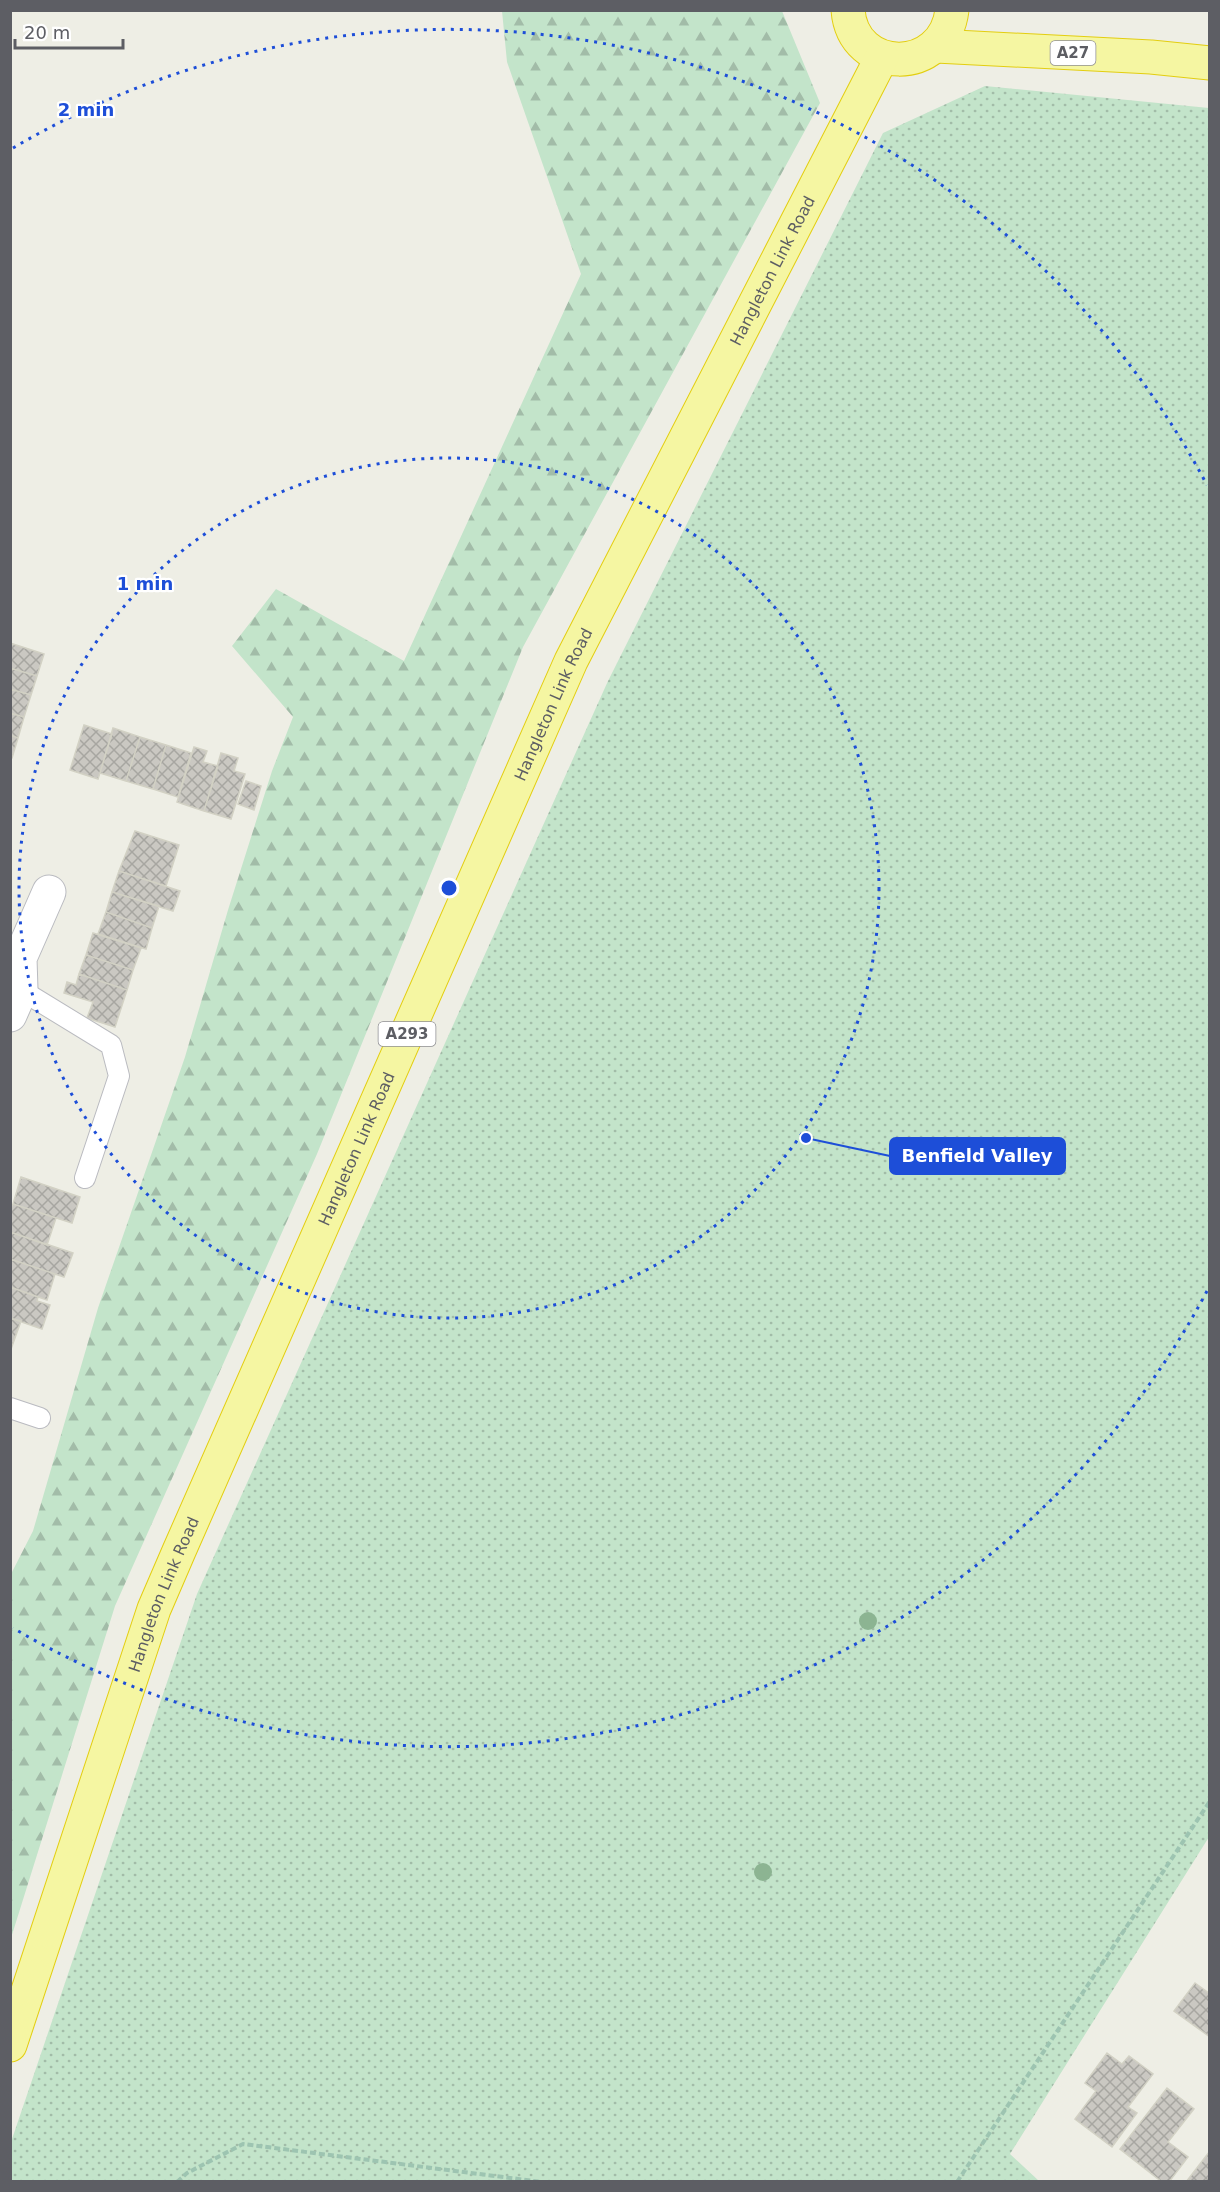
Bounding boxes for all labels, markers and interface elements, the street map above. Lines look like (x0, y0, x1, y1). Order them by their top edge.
scale bar (15, 12, 123, 50)
text: 20 m (24, 22, 70, 43)
road number: A27 (1050, 41, 1096, 65)
text: 2 min (58, 99, 114, 120)
street label: Hangleton Link Road (726, 193, 819, 349)
text: 1 min (117, 573, 173, 594)
street label: Hangleton Link Road (510, 625, 596, 784)
centre of rings (439, 878, 459, 898)
road number: A293 (378, 1022, 436, 1046)
street label: Hangleton Link Road (315, 1069, 399, 1229)
callout: Benfield Valley (890, 1138, 1065, 1174)
text: Benfield Valley (902, 1145, 1053, 1166)
street label: Hangleton Link Road (125, 1514, 203, 1675)

